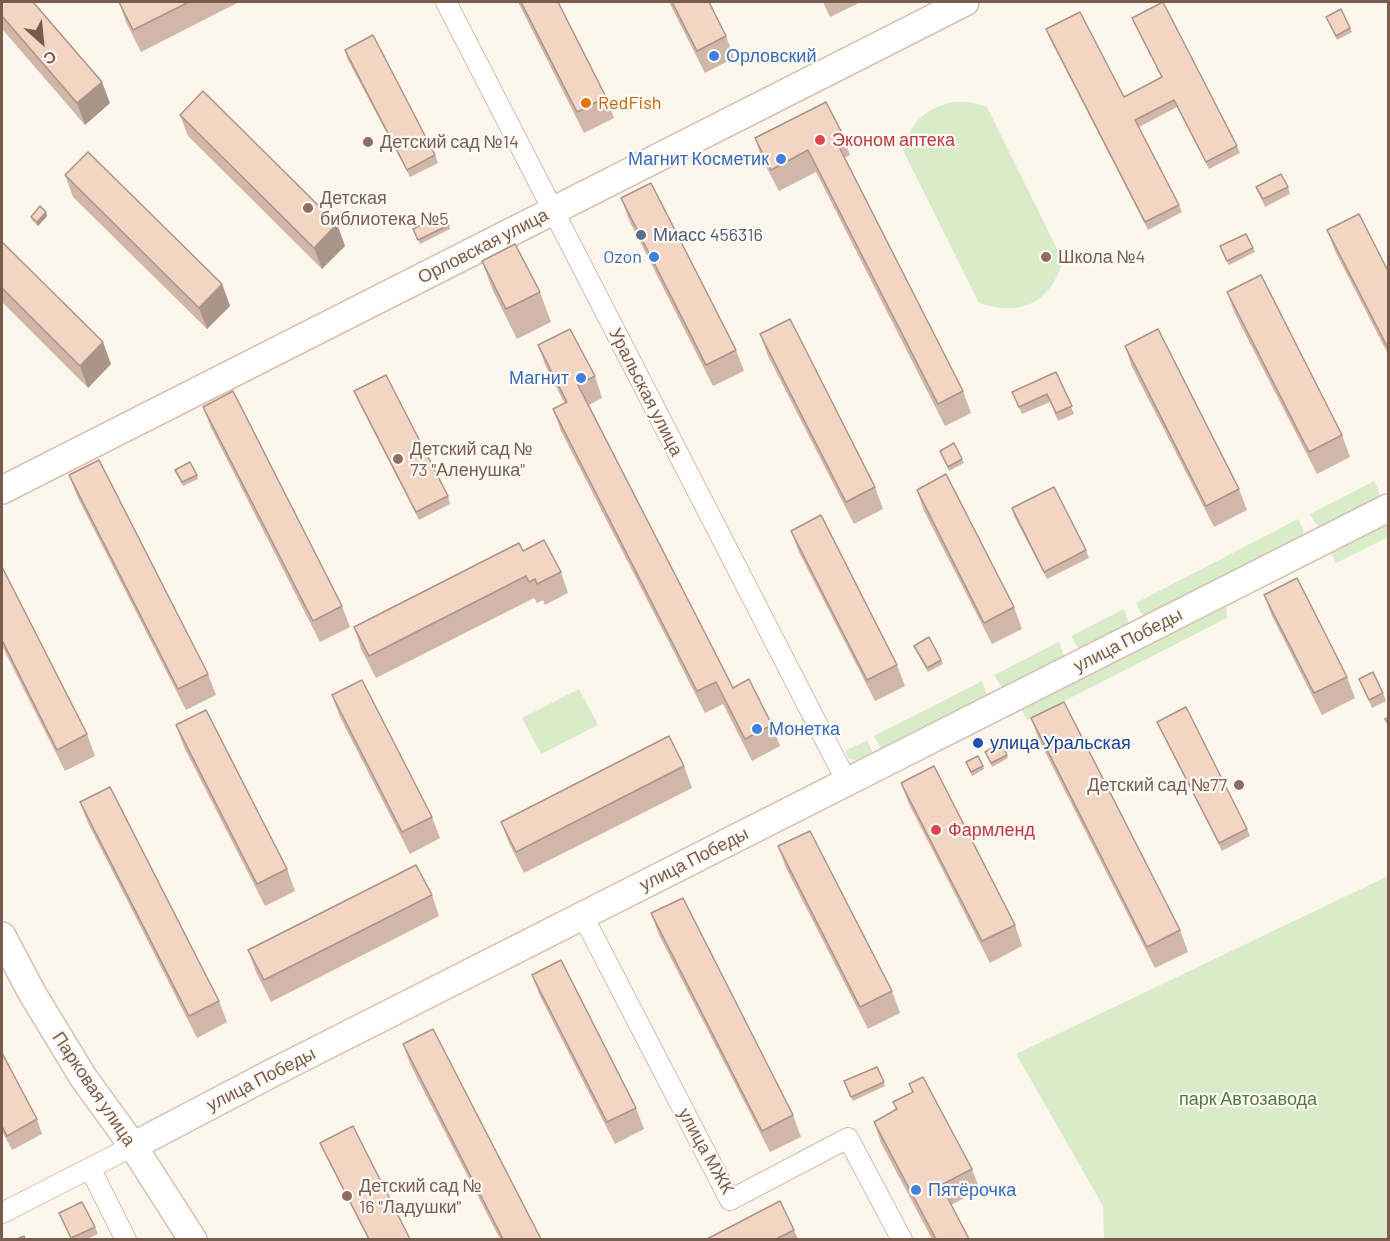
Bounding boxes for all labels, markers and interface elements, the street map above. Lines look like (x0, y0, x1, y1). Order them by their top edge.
north arrow (12, 12, 72, 72)
place label: Орловский (726, 45, 816, 67)
text: С (41, 47, 60, 70)
marker: Орловский (707, 49, 721, 63)
place label: RedFish (598, 92, 662, 114)
marker: RedFish (579, 96, 593, 110)
place label: Эконом аптека (832, 129, 955, 151)
place label: Детский сад №14 (380, 131, 519, 153)
marker: Эконом аптека (813, 133, 827, 147)
marker: Детский сад №14 (361, 135, 375, 149)
place label: Магнит Косметик (628, 148, 769, 170)
marker: Магнит Косметик (774, 152, 788, 166)
place label: Детская библиотека №5 (320, 187, 449, 230)
marker: Детская библиотека №5 (301, 201, 315, 215)
street label: Орловская улица (414, 204, 552, 288)
place label: Миасс 456316 (653, 224, 763, 246)
marker: Миасс 456316 (634, 228, 648, 242)
place label: Ozon (603, 246, 642, 268)
place label: Школа №4 (1058, 246, 1146, 268)
marker: Ozon (647, 250, 661, 264)
marker: Школа №4 (1039, 250, 1053, 264)
street label: Уральская улица (604, 324, 688, 460)
place label: Магнит (509, 367, 569, 389)
marker: Магнит (574, 371, 588, 385)
place label: Детский сад № 73 "Аленушка" (410, 438, 533, 480)
marker: Детский сад № 73 "Аленушка" (391, 452, 405, 466)
street label: улица Победы (1070, 603, 1186, 677)
place label: Монетка (769, 718, 840, 740)
marker: Монетка (750, 722, 764, 736)
place label: улица Уральская (990, 732, 1131, 754)
marker: улица Уральская (971, 736, 985, 750)
place label: Детский сад №77 (1087, 774, 1227, 796)
marker: Детский сад №77 (1232, 778, 1246, 792)
place label: Фармленд (948, 819, 1035, 841)
street label: улица Победы (636, 822, 752, 896)
marker: Фармленд (929, 823, 943, 837)
street label: Парковая улица (48, 1028, 140, 1150)
street label: улица Победы (203, 1042, 319, 1116)
park label: парк Автозавода (1179, 1088, 1317, 1110)
street label: улица МЖК (673, 1104, 739, 1198)
place label: Детский сад № 16 "Ладушки" (359, 1175, 482, 1218)
place label: Пятёрочка (928, 1179, 1016, 1201)
marker: Пятёрочка (909, 1183, 923, 1197)
marker: Детский сад № 16 "Ладушки" (340, 1189, 354, 1203)

